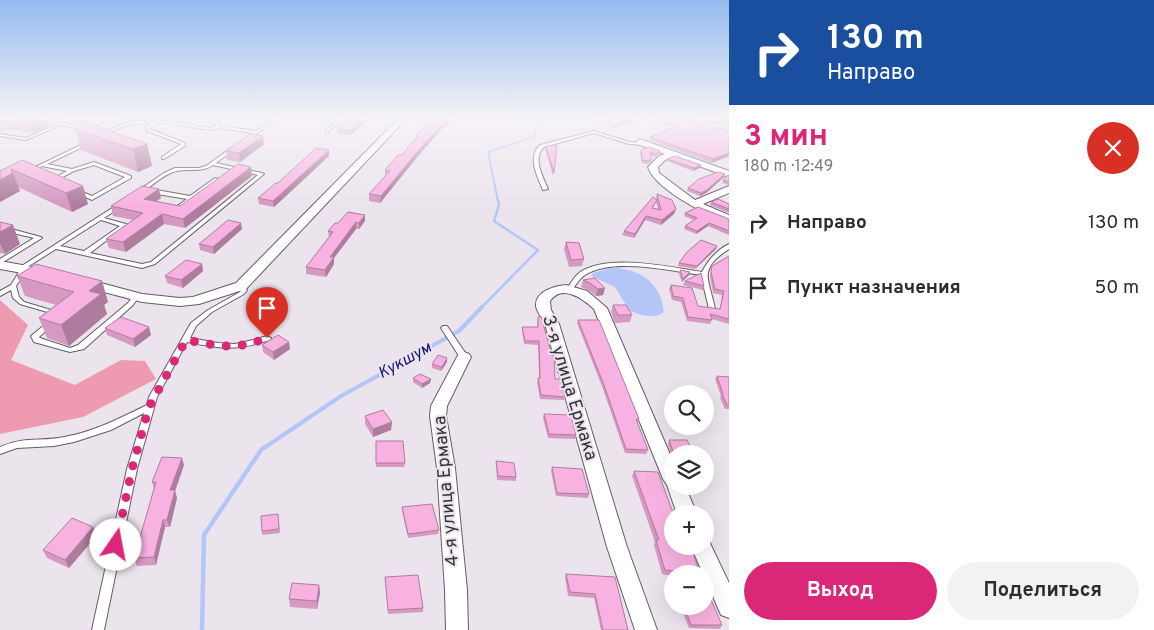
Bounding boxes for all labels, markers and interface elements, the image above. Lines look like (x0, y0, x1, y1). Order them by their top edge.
text: 130 m (827, 17, 924, 61)
icon: right (744, 20, 809, 85)
text: Направо (827, 60, 915, 87)
text: 3 мин (744, 119, 828, 156)
button: close (1087, 122, 1139, 174)
text: 180 m · 12:49 (744, 157, 833, 177)
icon: right (744, 209, 772, 237)
text: Направо (787, 211, 867, 235)
text: 130 m (1088, 211, 1139, 235)
icon: arrive (744, 274, 772, 302)
text: Пункт назначения (787, 276, 961, 300)
text: 50 m (1094, 276, 1139, 300)
pin (246, 287, 288, 338)
icon: arrive (253, 294, 281, 322)
street label: 3-я улица Ермака (536, 313, 602, 463)
water label: Кукшум (375, 338, 436, 384)
map controls (664, 385, 714, 615)
button: search (664, 385, 714, 435)
street label: 4-я улица Ермака (429, 415, 465, 567)
button: layers (664, 445, 714, 495)
button: + (664, 505, 714, 555)
position arrow (89, 518, 141, 570)
button: Выход (744, 562, 937, 620)
button: Поделиться (947, 562, 1139, 620)
button: − (664, 565, 714, 615)

